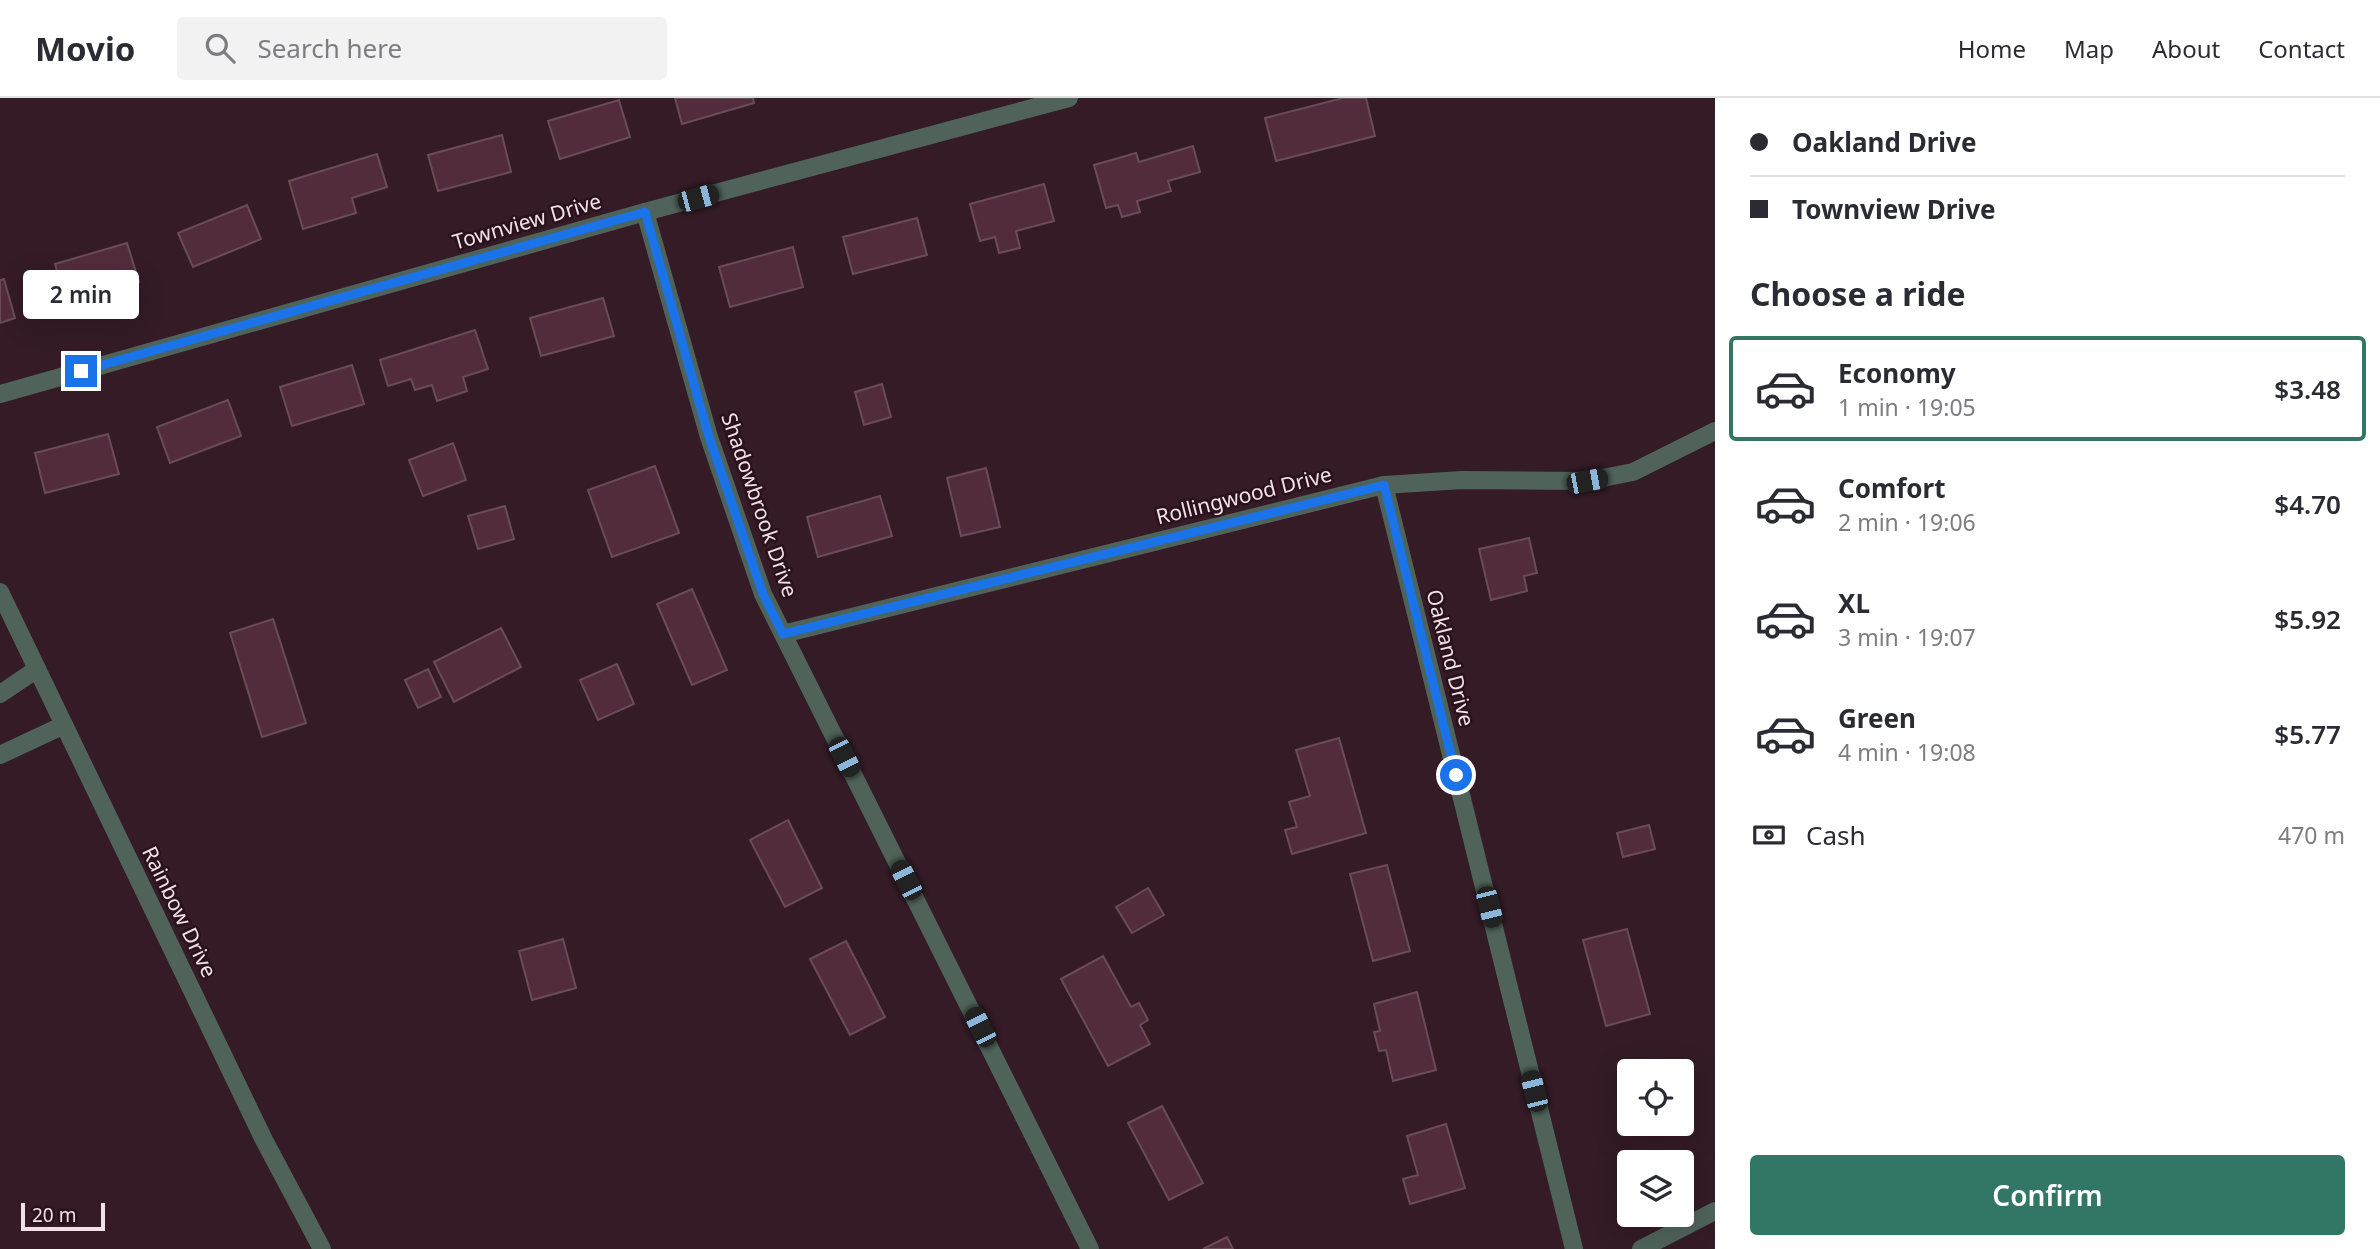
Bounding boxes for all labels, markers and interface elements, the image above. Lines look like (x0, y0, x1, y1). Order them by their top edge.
search box (177, 17, 667, 80)
text: Movio (35, 26, 135, 71)
icon: search (201, 29, 239, 67)
text: Search here (257, 30, 402, 66)
text: Home (1958, 32, 2026, 65)
text: Map (2064, 32, 2114, 65)
text: About (2152, 32, 2220, 65)
text: Contact (2258, 32, 2345, 65)
text: Oakland Drive (1792, 124, 1976, 160)
car (675, 182, 722, 214)
street label: Townview Drive (449, 186, 604, 256)
text: Townview Drive (1792, 191, 1996, 227)
callout: 2 min (23, 270, 139, 318)
text: Choose a ride (1750, 272, 1966, 315)
text: 2 min (50, 278, 112, 310)
route end (65, 355, 97, 387)
text: Economy (1838, 355, 1956, 391)
icon: car (1754, 357, 1817, 420)
text: $3.48 (2274, 371, 2341, 407)
text: 1 min · 19:05 (1838, 391, 1976, 423)
street label: Shadowbrook Drive (715, 409, 805, 601)
street label: Rollingwood Drive (1153, 460, 1335, 530)
car (1565, 467, 1610, 495)
text: Comfort (1838, 470, 1946, 506)
icon: car (1754, 472, 1817, 535)
text: $4.70 (2274, 486, 2341, 522)
text: 2 min · 19:06 (1838, 506, 1976, 538)
text: XL (1838, 585, 1870, 621)
street label: Oakland Drive (1420, 587, 1481, 729)
icon: car (1754, 587, 1817, 650)
text: $5.92 (2274, 601, 2341, 637)
text: 3 min · 19:07 (1838, 621, 1976, 653)
text: Green (1838, 700, 1916, 736)
icon: car (1754, 702, 1817, 765)
text: $5.77 (2274, 716, 2341, 752)
car (826, 734, 863, 780)
text: 4 min · 19:08 (1838, 736, 1976, 768)
route start (1440, 759, 1472, 791)
icon: cash (1750, 816, 1788, 854)
text: Cash (1806, 817, 1866, 853)
text: 470 m (2278, 819, 2345, 851)
street label: Rainbow Drive (136, 841, 224, 982)
car (888, 857, 925, 903)
car (1474, 884, 1505, 930)
car (962, 1004, 999, 1050)
map controls (1617, 1059, 1694, 1227)
button: locate (1617, 1059, 1694, 1136)
car (1519, 1068, 1550, 1114)
button: layers (1617, 1150, 1694, 1227)
button: Confirm (1750, 1155, 2345, 1235)
scale bar (21, 1200, 105, 1232)
text: 20 m (32, 1202, 76, 1228)

